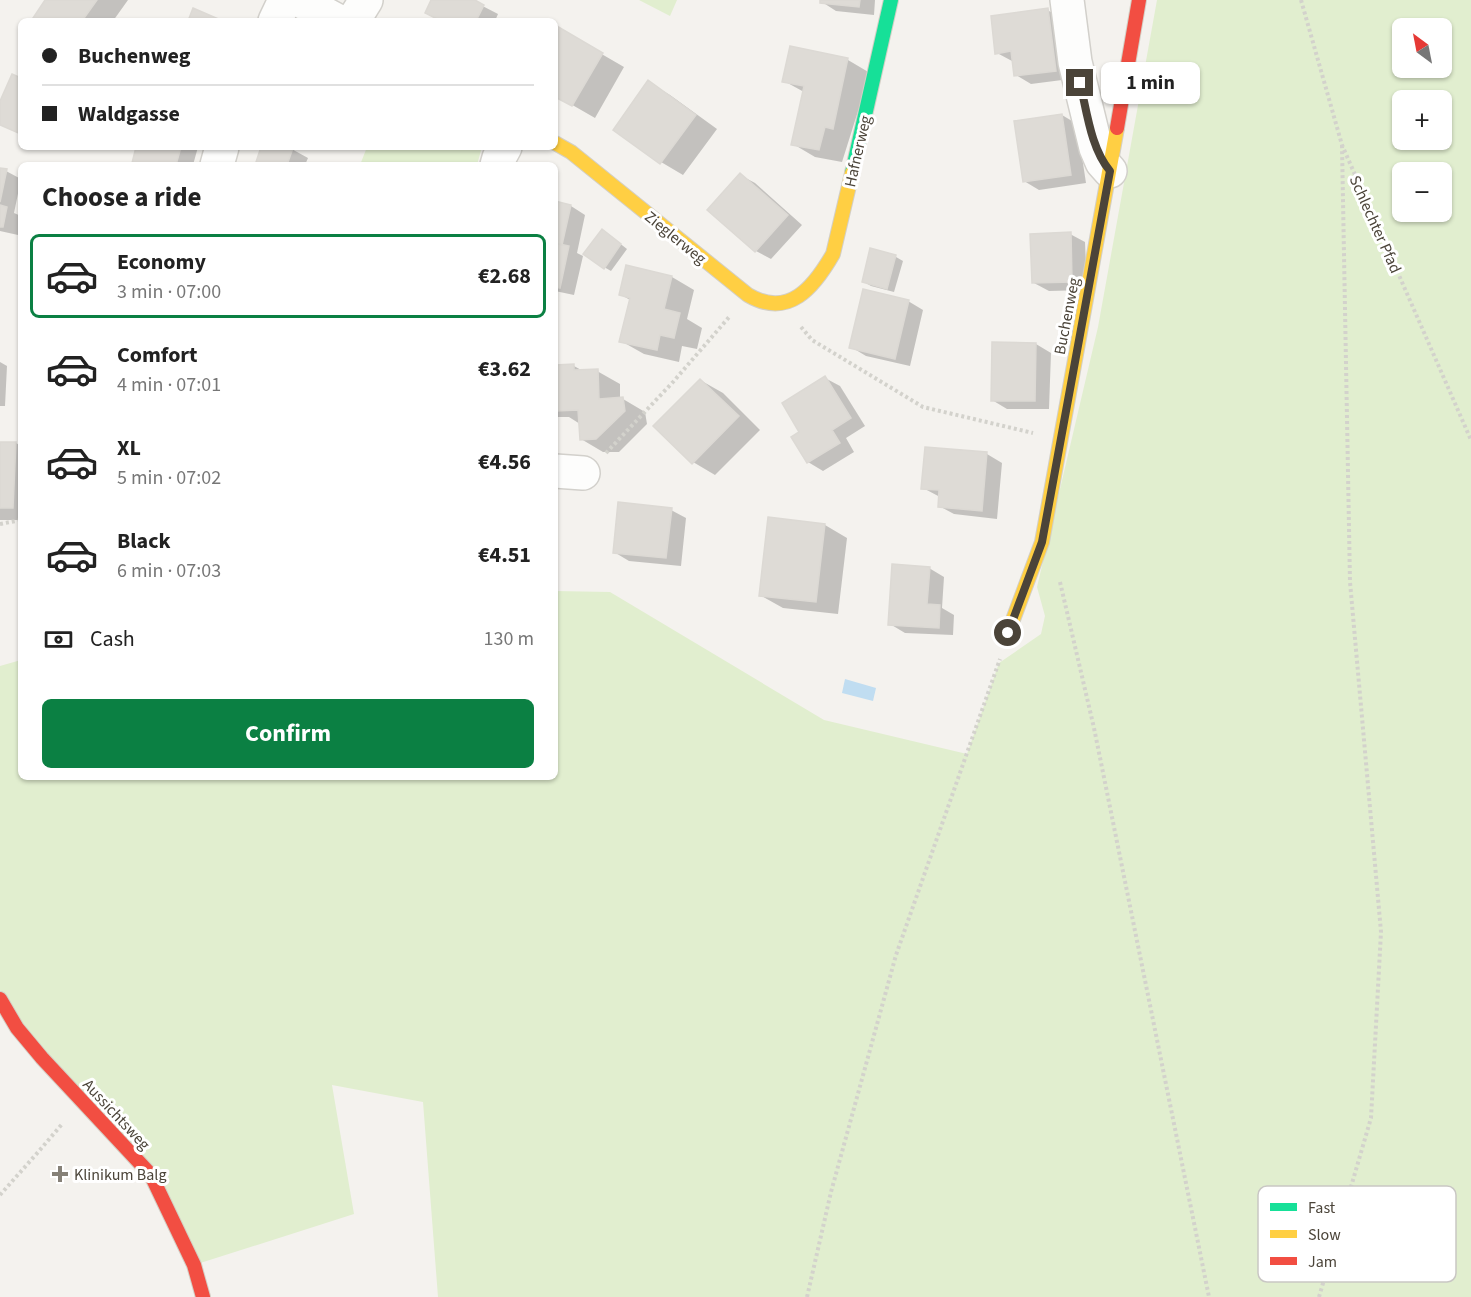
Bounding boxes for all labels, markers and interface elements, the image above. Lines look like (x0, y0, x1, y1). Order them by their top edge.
north arrow (1392, 18, 1452, 78)
map controls (1392, 18, 1452, 222)
text: Buchenweg (78, 40, 190, 72)
callout: 1 min (1101, 62, 1200, 104)
route end (1066, 69, 1093, 96)
text: 1 min (1126, 69, 1175, 97)
button: + (1392, 90, 1452, 150)
text: Waldgasse (78, 98, 180, 130)
street label: Hafnerweg (839, 113, 877, 189)
button: − (1392, 162, 1452, 222)
street label: Schlechter Pfad (1344, 172, 1406, 277)
text: Choose a ride (42, 178, 202, 217)
street label: Zieglerweg (640, 206, 711, 269)
text: Economy (117, 246, 206, 278)
icon: car (45, 249, 99, 303)
text: €2.68 (478, 260, 531, 292)
street label: Buchenweg (1049, 276, 1085, 357)
text: 3 min · 07:00 (117, 278, 221, 306)
text: Comfort (117, 339, 198, 371)
icon: car (45, 342, 99, 396)
text: €3.62 (478, 353, 531, 385)
text: 4 min · 07:01 (117, 371, 221, 399)
text: XL (117, 432, 141, 464)
icon: car (45, 435, 99, 489)
text: €4.56 (478, 446, 531, 478)
text: 5 min · 07:02 (117, 464, 221, 492)
text: Black (117, 525, 171, 557)
icon: car (45, 528, 99, 582)
text: €4.51 (478, 539, 531, 571)
text: 6 min · 07:03 (117, 557, 221, 585)
route start (994, 619, 1021, 646)
icon: cash (42, 623, 75, 656)
text: Cash (90, 623, 135, 655)
text: 130 m (484, 625, 534, 653)
button: Confirm (42, 699, 534, 768)
street label: Aussichtsweg (78, 1074, 155, 1155)
place label: Klinikum Balg (74, 1164, 166, 1186)
marker: Klinikum Balg (51, 1165, 69, 1183)
legend (1258, 1186, 1456, 1282)
text: Fast (1308, 1197, 1336, 1219)
text: Slow (1308, 1224, 1341, 1246)
text: Jam (1308, 1251, 1337, 1273)

